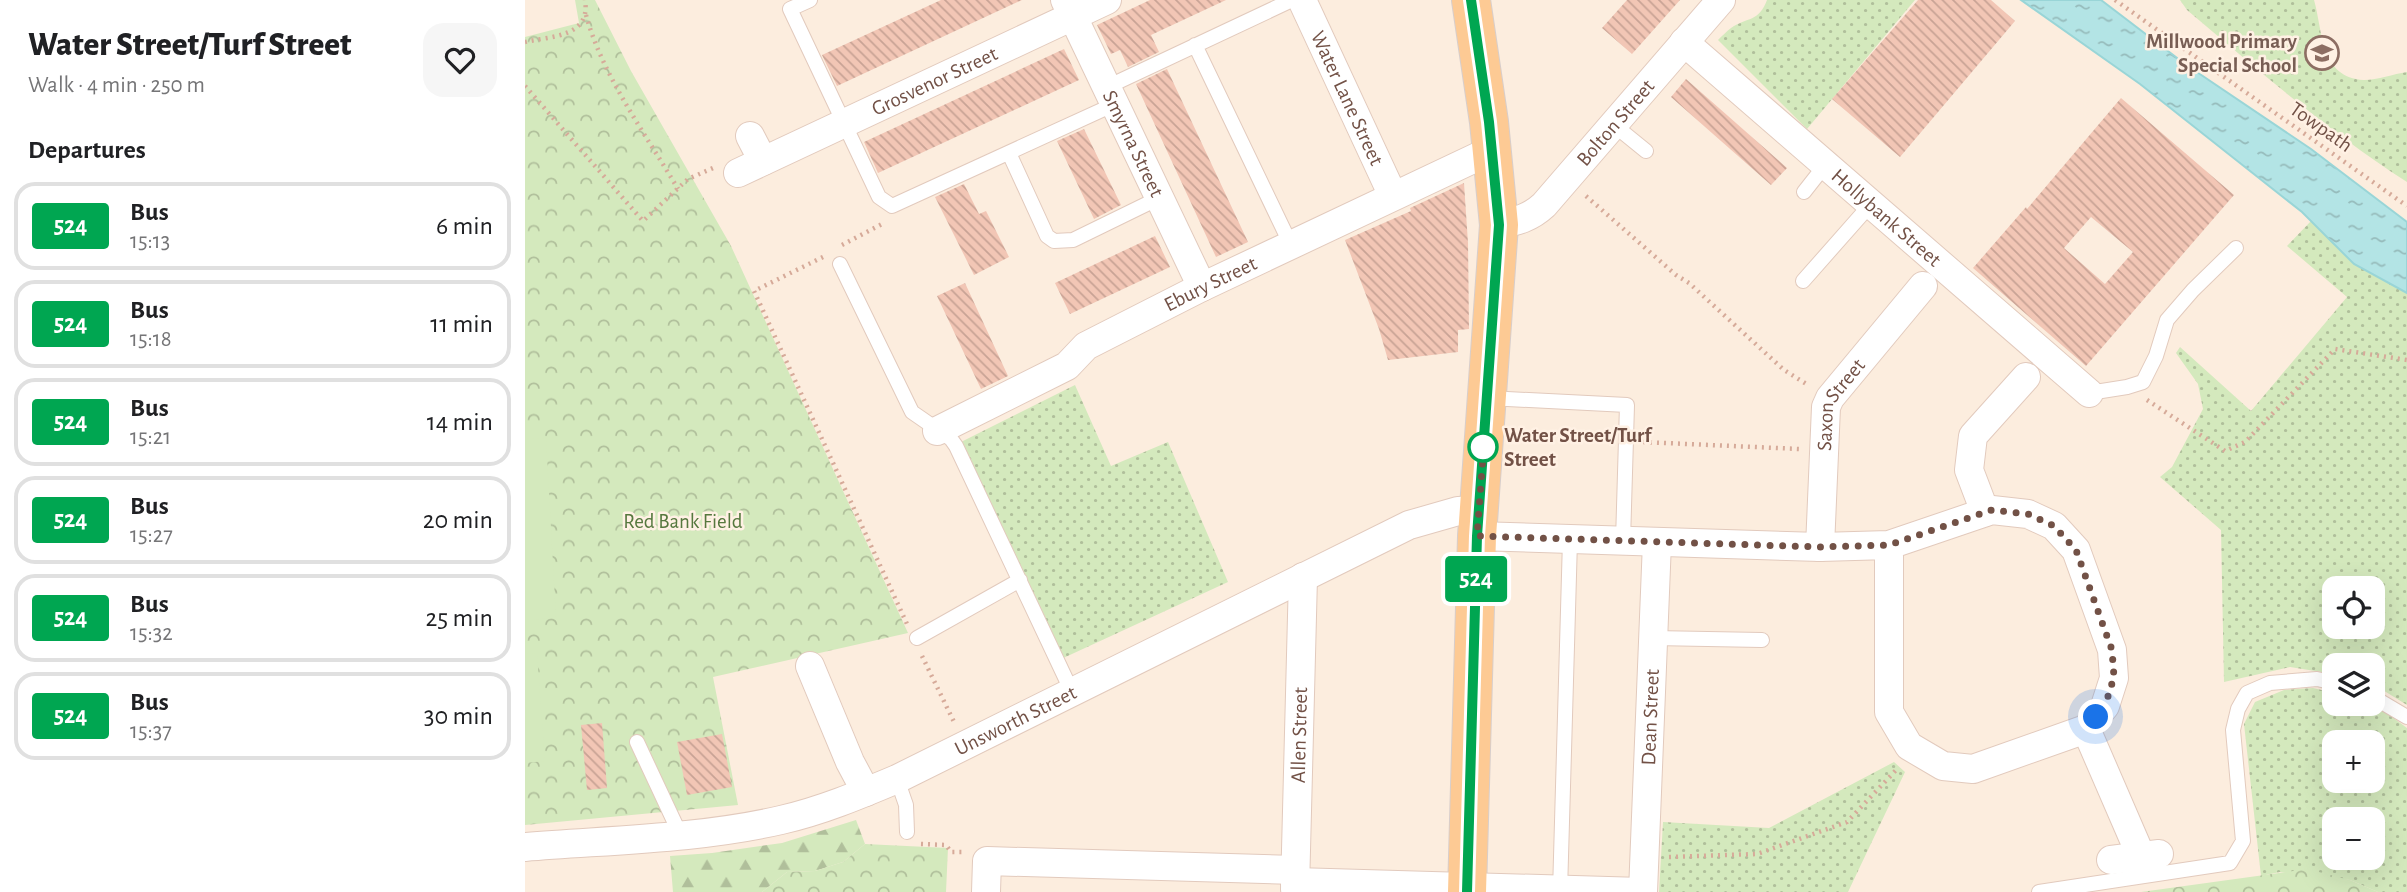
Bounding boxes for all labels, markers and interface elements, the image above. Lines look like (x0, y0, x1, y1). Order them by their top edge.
button: heart (423, 23, 497, 97)
street label: Water Lane Street (1307, 28, 1388, 169)
text: Water Street/Turf Street (28, 29, 351, 62)
place label: Millwood Primary Special School (2146, 31, 2298, 76)
school or university icon: Millwood Primary Special School (2303, 34, 2341, 72)
street label: Grosvenor Street (868, 42, 1001, 119)
text: Walk · 4 min · 250 m (28, 74, 205, 97)
street label: Bolton Street (1572, 75, 1658, 170)
street label: Smyrna Street (1099, 87, 1168, 200)
street label: Towpath (2286, 98, 2356, 156)
text: Departures (28, 137, 146, 163)
street label: Hollybank Street (1828, 165, 1945, 271)
text: Bus (130, 199, 169, 225)
text: 6 min (436, 213, 493, 239)
text: 524 (54, 214, 87, 238)
text: 15:13 (130, 230, 170, 253)
street label: Ebury Street (1160, 252, 1260, 315)
text: Bus (130, 297, 169, 323)
text: 11 min (430, 311, 493, 337)
text: 524 (54, 312, 87, 336)
text: 15:18 (130, 328, 172, 351)
street label: Saxon Street (1814, 354, 1869, 451)
text: Bus (130, 395, 169, 421)
text: 14 min (427, 409, 493, 435)
text: 524 (54, 410, 87, 434)
place label: Water Street/Turf Street (1504, 425, 1653, 470)
text: 15:21 (130, 426, 171, 449)
marker: Water Street/Turf Street (1468, 432, 1498, 462)
text: Bus (130, 493, 169, 519)
text: 20 min (423, 507, 493, 533)
text: 524 (54, 508, 87, 532)
park label: Red Bank Field (623, 511, 743, 532)
text: 15:27 (130, 524, 173, 547)
line badge: 524 (1436, 556, 1516, 602)
text: 524 (1459, 567, 1493, 591)
map controls (2322, 576, 2385, 870)
button: locate (2322, 576, 2385, 639)
text: Bus (130, 591, 169, 617)
text: 25 min (426, 605, 493, 631)
text: 524 (54, 606, 87, 630)
text: 15:32 (130, 622, 173, 645)
button: layers (2322, 653, 2385, 716)
street label: Dean Street (1638, 668, 1662, 766)
street label: Unsworth Street (951, 681, 1080, 759)
street label: Allen Street (1287, 687, 1311, 783)
text: Bus (130, 689, 169, 715)
your location (2078, 699, 2113, 734)
text: 30 min (424, 703, 493, 729)
text: 524 (54, 704, 87, 728)
text: 15:37 (130, 720, 172, 743)
button: + (2322, 730, 2385, 793)
button: − (2322, 807, 2385, 870)

